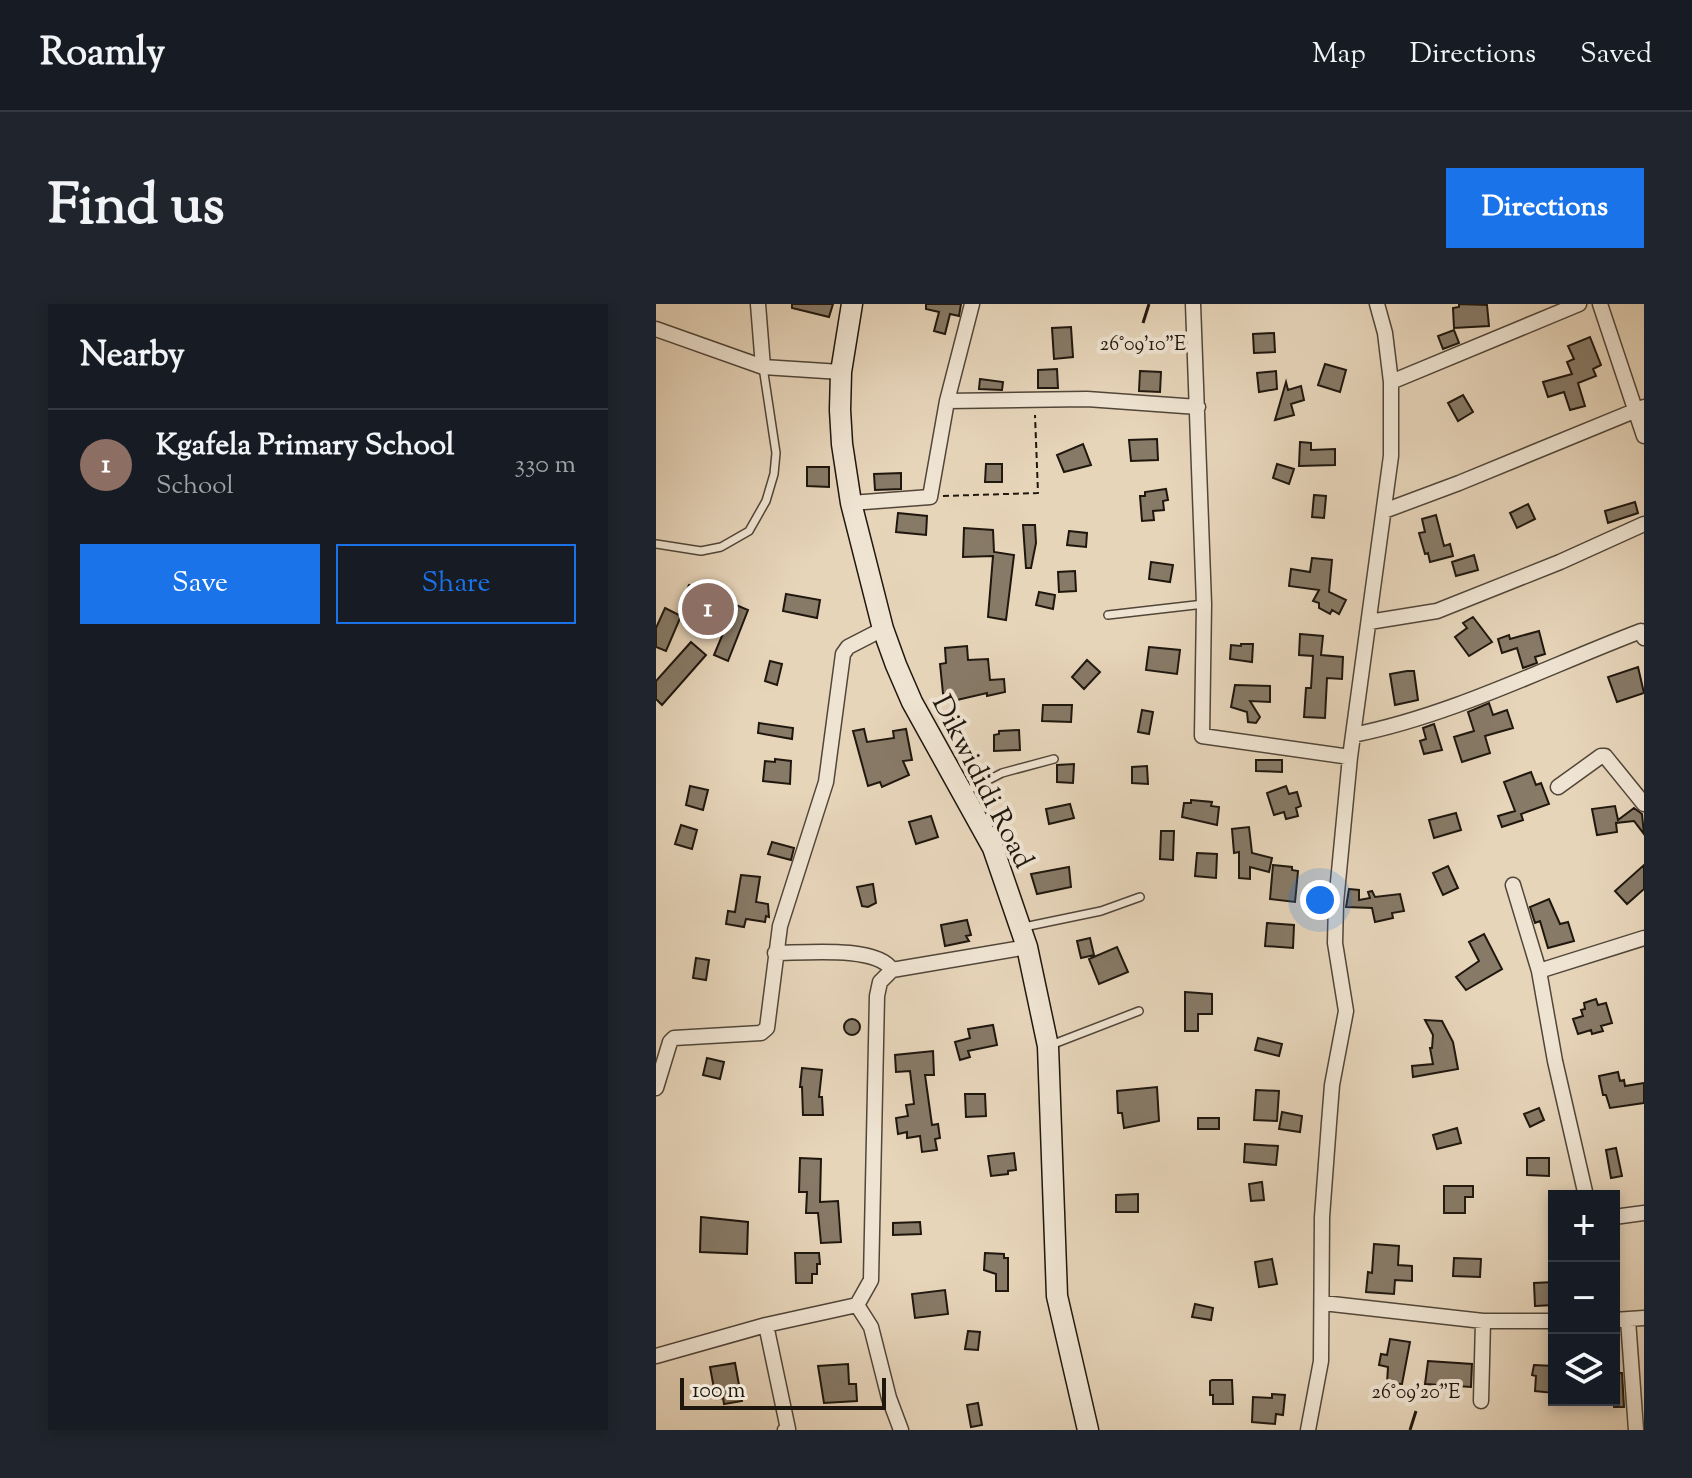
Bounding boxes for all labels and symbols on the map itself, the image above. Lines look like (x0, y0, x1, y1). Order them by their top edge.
text: 26°09'10"E (1100, 331, 1186, 360)
pin: 1 (682, 579, 734, 639)
street label: Dikwididi Road (920, 689, 1042, 876)
your location (1300, 880, 1340, 920)
scale bar (680, 1374, 886, 1410)
text: 26°09'20"E (1372, 1379, 1460, 1408)

